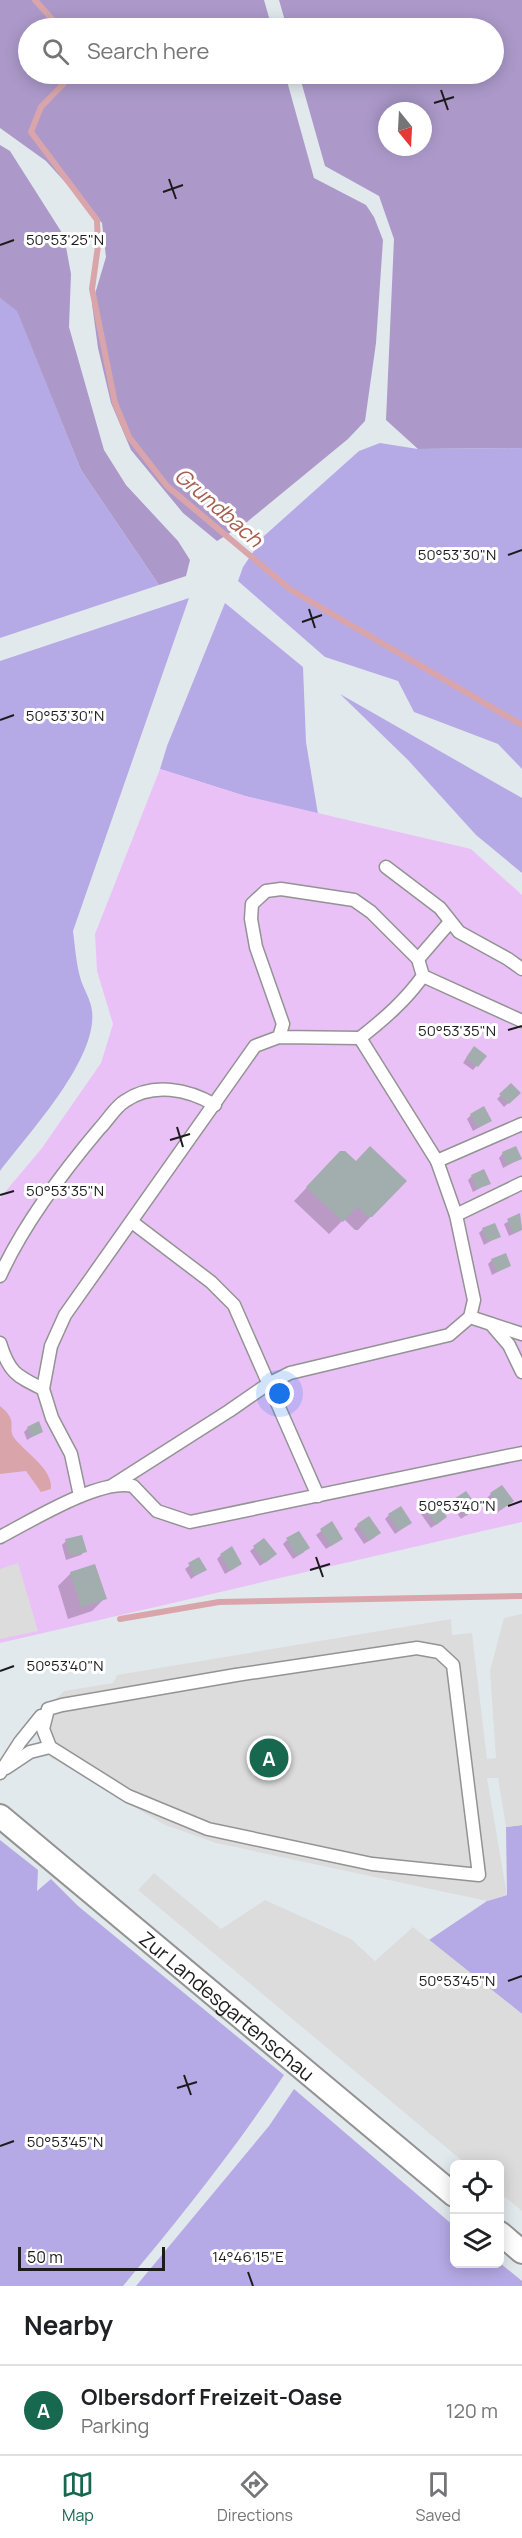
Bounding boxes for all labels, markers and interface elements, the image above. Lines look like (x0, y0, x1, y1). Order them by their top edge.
search box (18, 18, 504, 84)
icon: search (39, 35, 72, 68)
text: Search here (87, 36, 209, 66)
north arrow (378, 102, 432, 156)
text: 50°53'25"N (26, 229, 104, 250)
water label: Grundbach (169, 461, 270, 554)
text: 50°53'30"N (418, 544, 496, 565)
text: 50°53'30"N (26, 705, 104, 726)
text: 50°53'35"N (418, 1020, 496, 1041)
text: 50°53'35"N (26, 1180, 104, 1201)
your location (265, 1379, 294, 1408)
text: 50°53'40"N (418, 1495, 496, 1516)
text: 50°53'40"N (26, 1655, 104, 1676)
pin: A (250, 1736, 288, 1780)
street label: Zur Landesgartenschau (134, 1925, 320, 2087)
text: 50°53'45"N (419, 1970, 495, 1991)
text: 50°53'45"N (27, 2131, 103, 2152)
map controls (450, 2160, 504, 2268)
button: locate (450, 2160, 504, 2214)
button: layers (450, 2214, 504, 2268)
scale bar (18, 2244, 165, 2272)
text: 50 m (27, 2246, 63, 2268)
text: 14°46'15"E (212, 2246, 284, 2267)
text: Nearby (24, 2307, 113, 2343)
text: Olbersdorf Freizeit-Oase (81, 2382, 342, 2412)
text: A (37, 2397, 50, 2424)
text: 120 m (446, 2397, 498, 2424)
text: Parking (81, 2412, 149, 2439)
tab: Map (61, 2468, 94, 2526)
tab: Directions (217, 2468, 293, 2526)
tab: Saved (416, 2468, 461, 2526)

